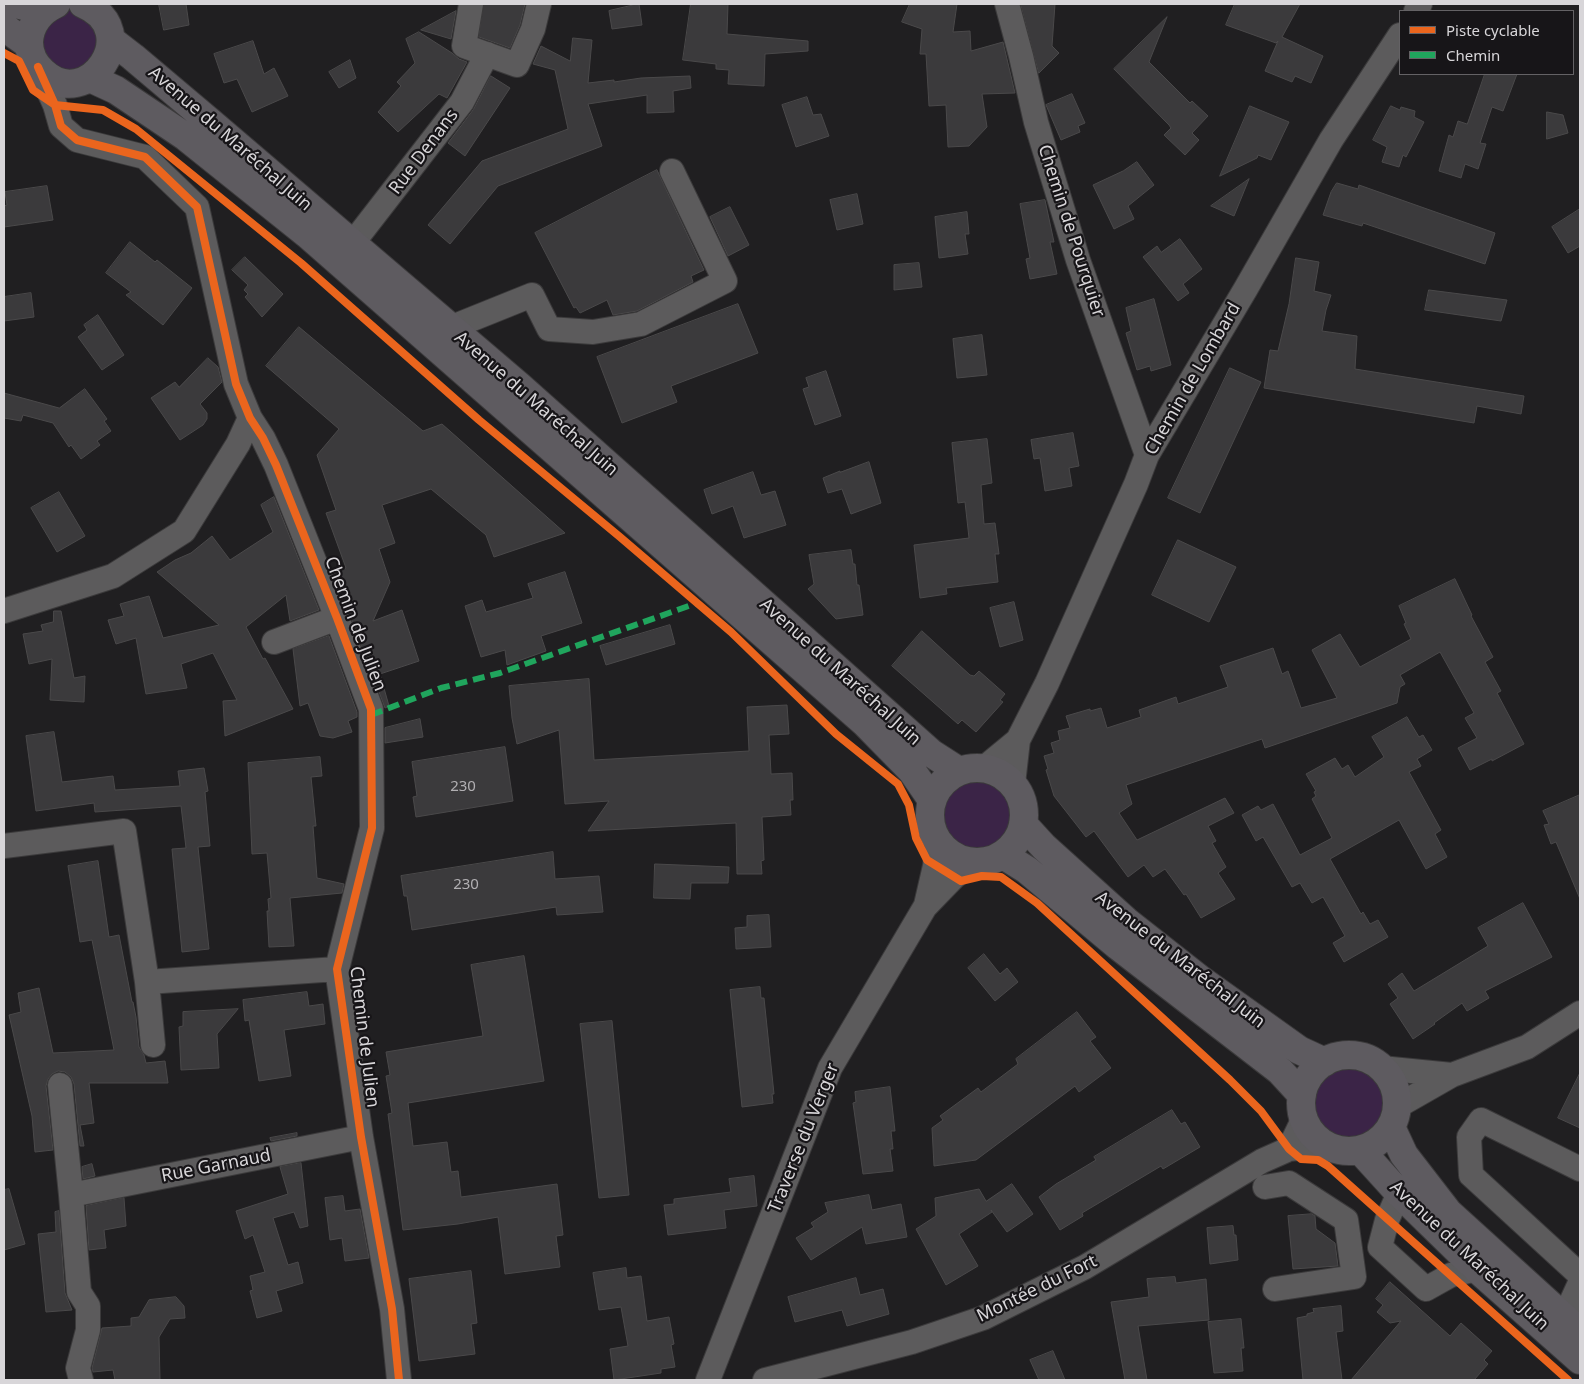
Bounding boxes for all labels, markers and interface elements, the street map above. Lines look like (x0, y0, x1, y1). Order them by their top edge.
legend (1399, 10, 1574, 75)
text: Piste cyclable (1446, 20, 1540, 40)
text: Chemin (1446, 45, 1500, 65)
street label: Avenue du Maréchal Juin (144, 62, 316, 216)
street label: Rue Denans (385, 105, 463, 199)
street label: Chemin de Pourquier (1033, 142, 1109, 320)
street label: Chemin de Lombard (1141, 299, 1245, 459)
street label: Avenue du Maréchal Juin (450, 327, 622, 481)
street label: Chemin de Julien (319, 554, 391, 694)
street label: Avenue du Maréchal Juin (755, 594, 925, 750)
house number: 230 (450, 778, 476, 796)
house number: 230 (453, 876, 479, 894)
street label: Avenue du Maréchal Juin (1091, 887, 1269, 1033)
street label: Chemin de Julien (345, 965, 383, 1109)
street label: Traverse du Verger (764, 1060, 844, 1216)
street label: Rue Garnaud (159, 1145, 273, 1187)
street label: Avenue du Maréchal Juin (1385, 1177, 1553, 1335)
street label: Montée du Fort (973, 1251, 1101, 1327)

